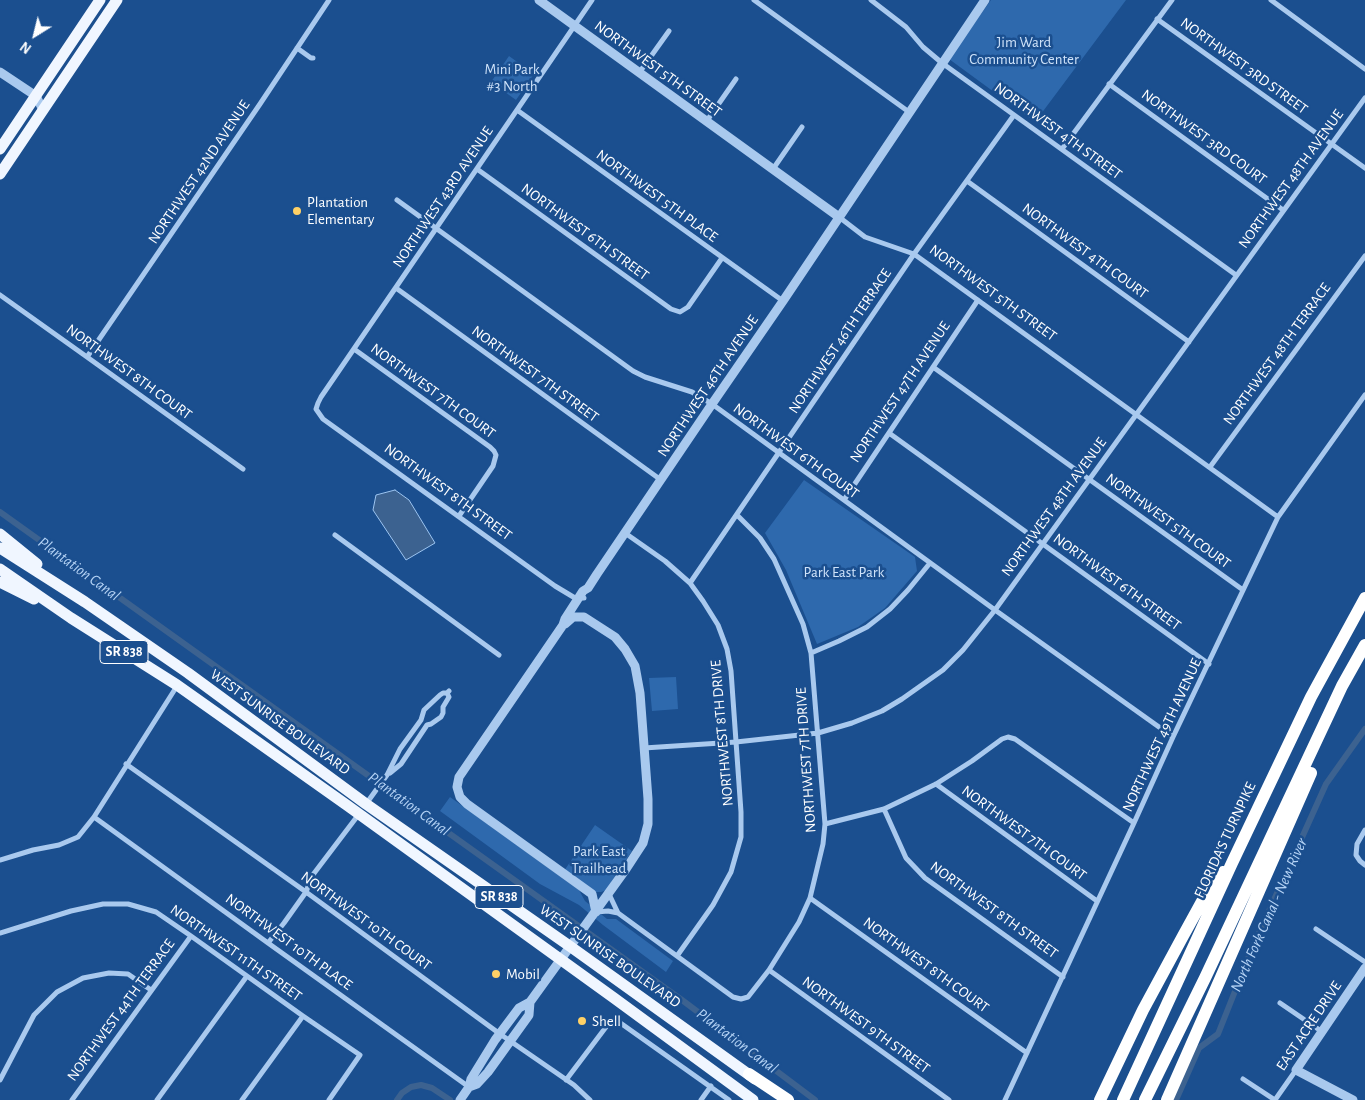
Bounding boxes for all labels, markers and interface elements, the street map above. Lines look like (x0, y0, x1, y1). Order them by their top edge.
north arrow (10, 10, 60, 60)
street label: NORTHWEST 3RD STREET (1177, 14, 1311, 118)
street label: NORTHWEST 5TH STREET (591, 17, 725, 121)
park label: Jim Ward Community Center (969, 33, 1079, 68)
text: N (18, 39, 34, 56)
park label: Mini Park #3 North (484, 60, 540, 95)
street label: NORTHWEST 4TH STREET (991, 79, 1125, 183)
street label: NORTHWEST 3RD COURT (1138, 86, 1270, 188)
street label: NORTHWEST 42ND AVENUE (144, 97, 254, 247)
street label: NORTHWEST 48TH AVENUE (1235, 106, 1347, 252)
street label: NORTHWEST 43RD AVENUE (389, 123, 497, 271)
street label: NORTHWEST 5TH PLACE (593, 146, 721, 246)
street label: NORTHWEST 6TH STREET (518, 180, 652, 284)
place label: Plantation Elementary (307, 193, 374, 228)
street label: NORTHWEST 4TH COURT (1019, 199, 1151, 303)
marker: Plantation Elementary (291, 205, 303, 217)
street label: NORTHWEST 5TH STREET (926, 241, 1060, 345)
street label: NORTHWEST 46TH TERRACE (785, 265, 895, 417)
street label: NORTHWEST 48TH TERRACE (1219, 280, 1335, 428)
street label: NORTHWEST 46TH AVENUE (654, 312, 762, 460)
street label: NORTHWEST 47TH AVENUE (846, 318, 954, 466)
street label: NORTHWEST 8TH COURT (63, 320, 195, 424)
street label: NORTHWEST 7TH STREET (468, 322, 602, 426)
street label: NORTHWEST 7TH COURT (367, 340, 499, 442)
street label: NORTHWEST 6TH COURT (730, 399, 862, 503)
street label: NORTHWEST 48TH AVENUE (998, 434, 1110, 580)
street label: NORTHWEST 8TH STREET (381, 440, 515, 544)
street label: NORTHWEST 5TH COURT (1102, 470, 1234, 572)
street label: NORTHWEST 6TH STREET (1050, 530, 1184, 634)
water label: Plantation Canal (34, 533, 124, 605)
park label: Park East Park (804, 563, 884, 581)
road number: SR 838 (100, 640, 148, 664)
street label: NORTHWEST 49TH AVENUE (1119, 655, 1205, 815)
street label: NORTHWEST 8TH DRIVE (707, 659, 737, 807)
street label: WEST SUNRISE BOULEVARD (207, 665, 353, 779)
street label: NORTHWEST 7TH DRIVE (792, 687, 820, 833)
water label: Plantation Canal (364, 768, 454, 840)
street label: FLORIDA'S TURNPIKE (1190, 779, 1260, 901)
street label: NORTHWEST 7TH COURT (958, 782, 1090, 884)
water label: North Fork Canal - New River (1226, 835, 1312, 995)
park label: Park East Trailhead (572, 842, 626, 877)
street label: NORTHWEST 8TH STREET (927, 858, 1061, 962)
street label: NORTHWEST 10TH COURT (297, 868, 435, 974)
road number: SR 838 (475, 886, 523, 909)
street label: NORTHWEST 10TH PLACE (222, 890, 356, 994)
street label: WEST SUNRISE BOULEVARD (536, 900, 684, 1012)
street label: NORTHWEST 11TH STREET (167, 901, 305, 1005)
street label: NORTHWEST 8TH COURT (860, 913, 992, 1017)
street label: NORTHWEST 44TH TERRACE (63, 935, 179, 1085)
place label: Mobil (506, 965, 540, 983)
marker: Mobil (490, 968, 502, 980)
street label: NORTHWEST 9TH STREET (799, 973, 933, 1077)
street label: EAST ACRE DRIVE (1272, 978, 1346, 1074)
water label: Plantation Canal (693, 1004, 781, 1078)
place label: Shell (592, 1012, 621, 1030)
marker: Shell (576, 1015, 588, 1027)

